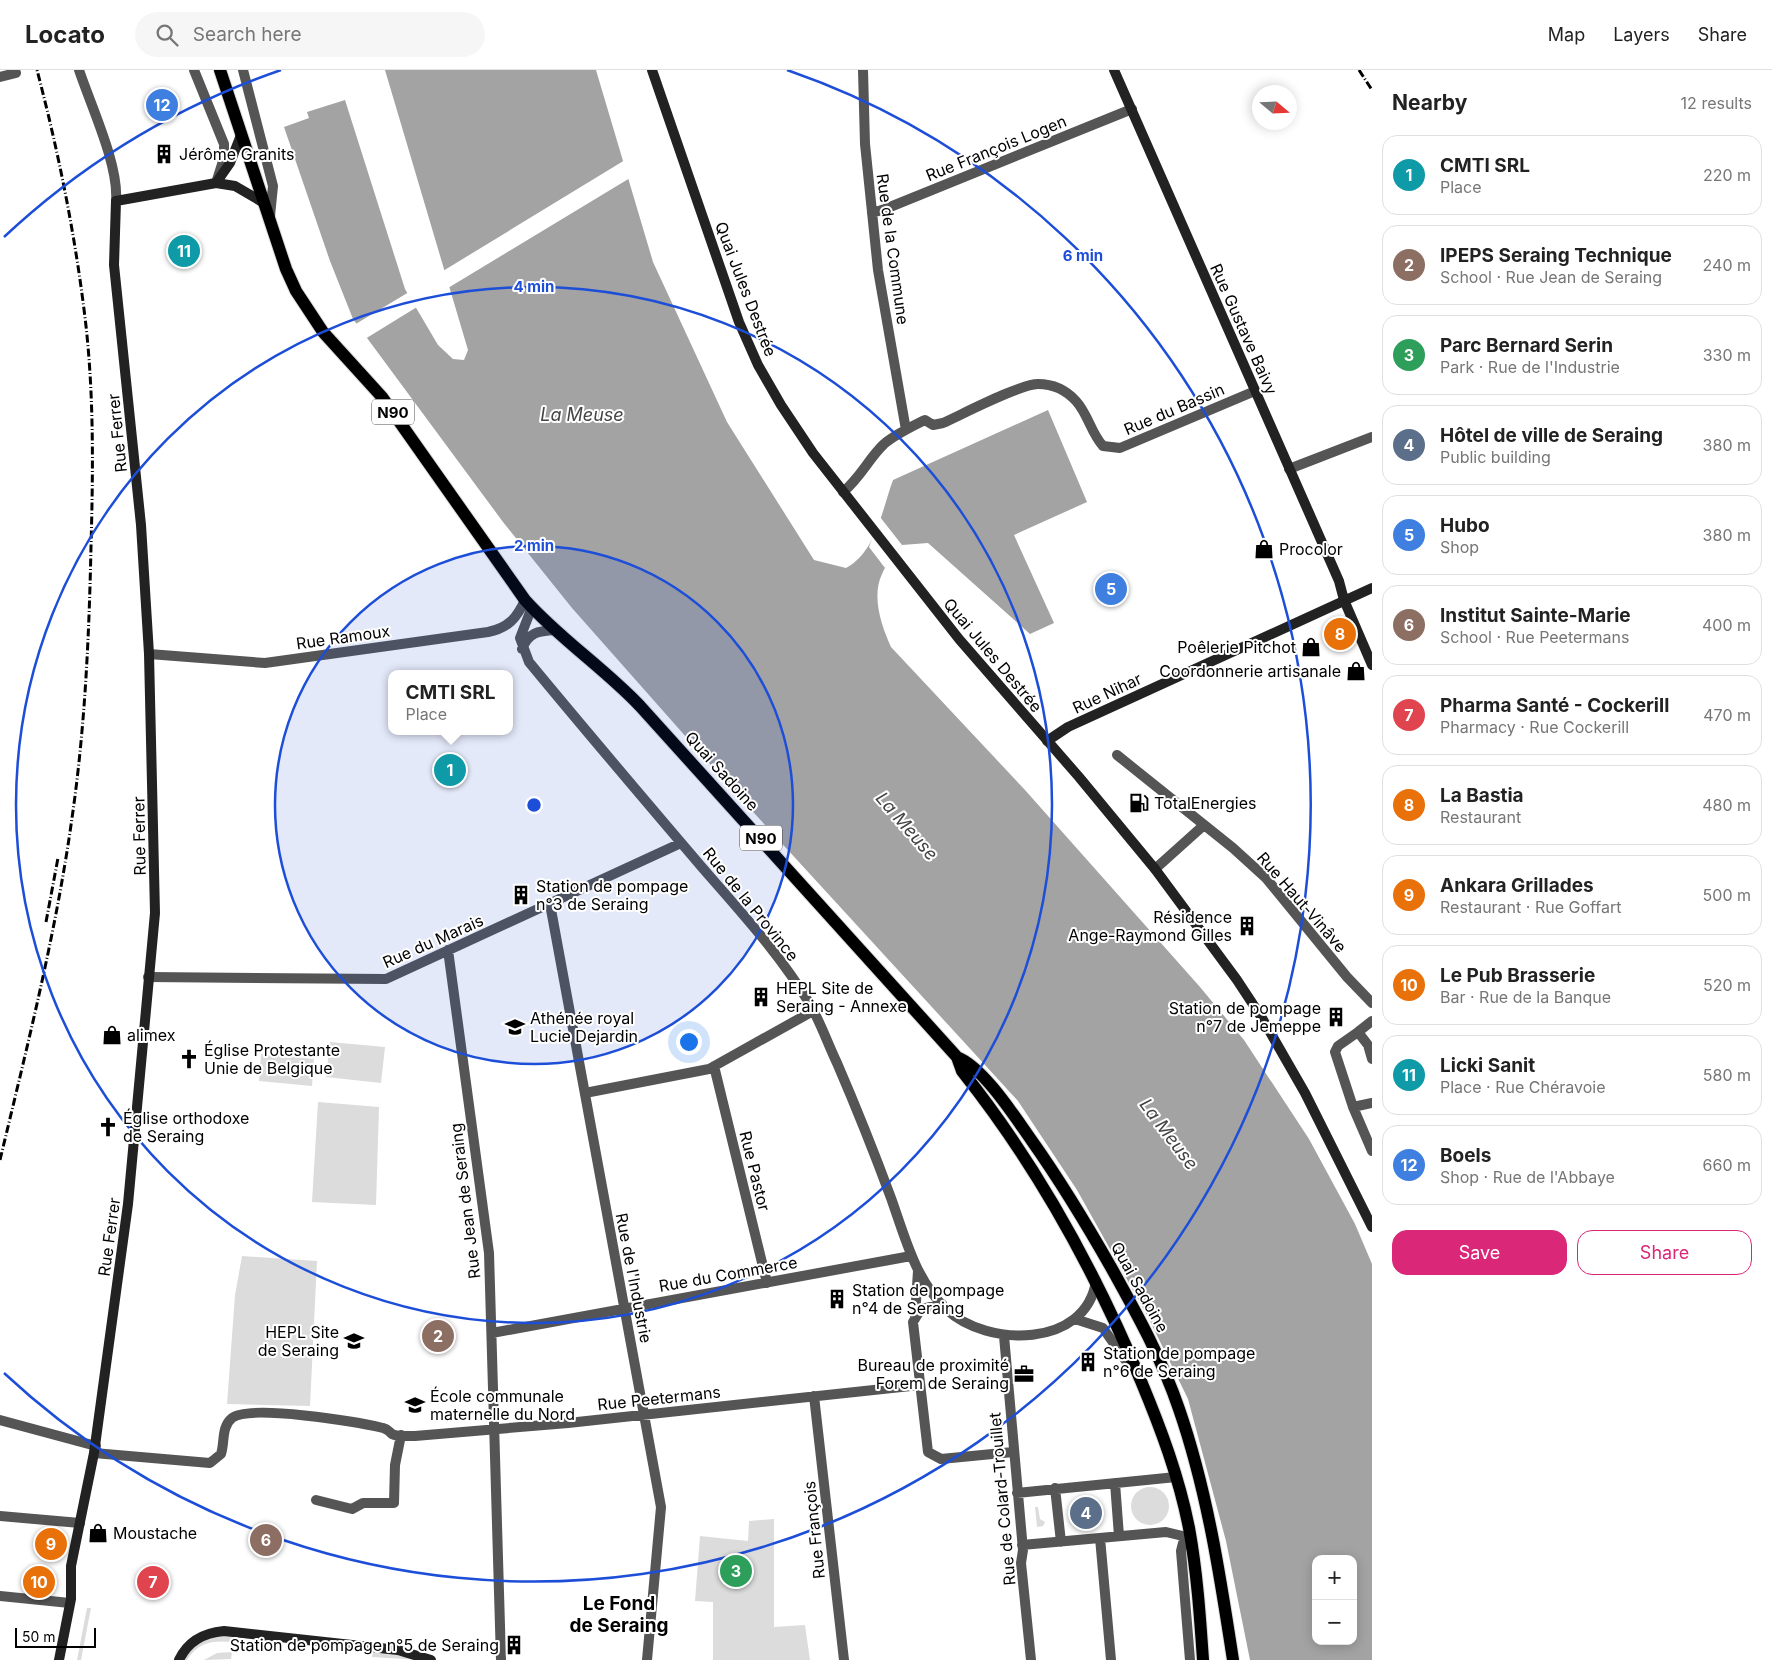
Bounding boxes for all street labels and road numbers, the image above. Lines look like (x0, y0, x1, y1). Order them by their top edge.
street label: Rue François Logen (923, 111, 1069, 185)
street label: Rue de la Commune (873, 172, 913, 326)
street label: Quai Jules Destrée (711, 219, 781, 359)
street label: Rue Gustave Baivy (1206, 260, 1282, 398)
street label: Rue du Bassin (1121, 379, 1227, 439)
street label: Rue Ferrer (103, 393, 131, 473)
road number: N90 (372, 400, 414, 424)
street label: Quai Jules Destrée (939, 594, 1047, 716)
street label: Rue Ramoux (295, 620, 391, 653)
street label: Rue Nihar (1069, 668, 1145, 718)
street label: Quai Sadoine (681, 727, 763, 815)
street label: Rue Ferrer (128, 796, 150, 876)
road number: N90 (740, 826, 782, 850)
street label: Rue de la Province (699, 843, 803, 965)
street label: Rue Haut-Vinâve (1253, 848, 1351, 956)
street label: Rue du Marais (380, 910, 486, 972)
street label: Rue Jean de Seraing (446, 1122, 484, 1280)
street label: Rue Pastor (735, 1129, 775, 1213)
street label: Rue Ferrer (94, 1196, 124, 1278)
street label: Rue de l'Industrie (612, 1211, 656, 1345)
street label: Quai Sadoine (1107, 1238, 1173, 1336)
street label: Rue du Commerce (657, 1252, 799, 1296)
street label: Rue Peetermans (596, 1382, 722, 1414)
street label: Rue de Colard-Trouillet (984, 1412, 1020, 1586)
street label: Rue François (799, 1480, 829, 1580)

